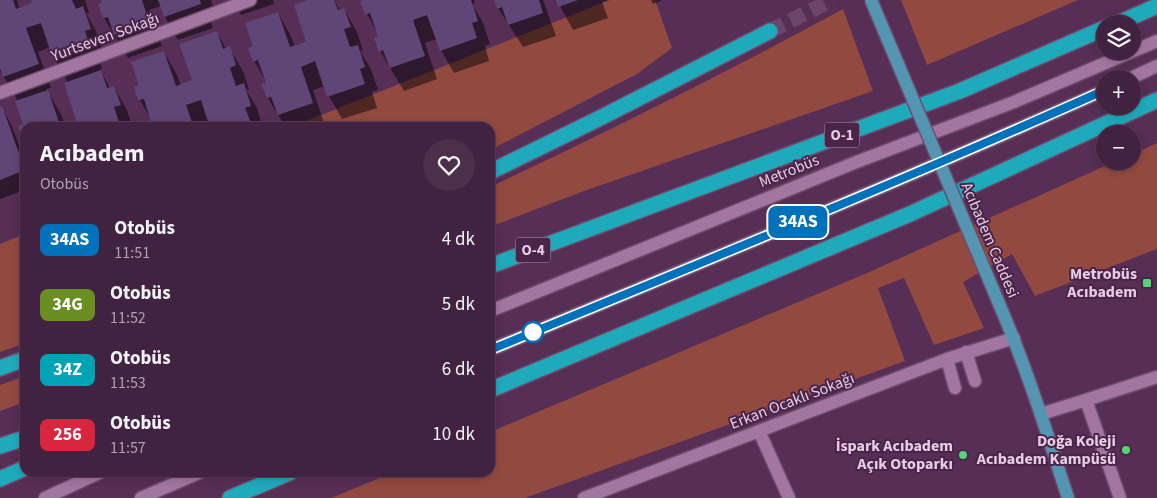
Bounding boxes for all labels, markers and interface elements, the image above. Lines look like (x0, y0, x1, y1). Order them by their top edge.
street label: Yurtseven Sokağı (47, 7, 162, 67)
map controls (1096, 15, 1141, 170)
button: layers (1096, 15, 1141, 60)
button: + (1096, 70, 1141, 115)
road number: O-1 (824, 122, 860, 148)
button: − (1096, 125, 1141, 170)
text: Acıbadem (40, 136, 145, 171)
button: heart (423, 139, 475, 191)
street label: Metrobüs (756, 149, 823, 193)
text: Otobüs (40, 173, 89, 195)
street label: Acıbadem Caddesi (956, 179, 1024, 301)
line badge: 34AS (763, 206, 833, 238)
text: 34AS (778, 209, 818, 234)
text: Otobüs (114, 215, 175, 242)
text: 4 dk (442, 226, 475, 253)
text: 34AS (50, 227, 89, 252)
road number: O-4 (516, 238, 550, 262)
text: 11:51 (114, 242, 150, 264)
place label: Metrobüs Acıbadem (1066, 263, 1137, 303)
marker: Metrobüs Acıbadem (1141, 277, 1153, 289)
text: Otobüs (110, 280, 171, 307)
text: 5 dk (442, 291, 475, 318)
text: 34G (52, 292, 83, 317)
text: 11:52 (110, 307, 146, 329)
unlabelled marker (522, 321, 544, 343)
text: Otobüs (110, 345, 171, 372)
text: 6 dk (442, 356, 475, 383)
text: 34Z (53, 357, 82, 382)
street label: Erkan Ocaklı Sokağı (727, 367, 857, 435)
text: 11:53 (110, 372, 146, 394)
text: Otobüs (110, 410, 171, 437)
text: 10 dk (432, 421, 475, 448)
text: 256 (53, 422, 82, 447)
place label: Doğa Koleji Acıbadem Kampüsü (976, 430, 1116, 470)
place label: İspark Acıbadem Açık Otoparkı (836, 435, 953, 475)
text: 11:57 (110, 437, 146, 459)
marker: Doğa Koleji Acıbadem Kampüsü (1120, 444, 1132, 456)
marker: İspark Acıbadem Açık Otoparkı (957, 449, 969, 461)

